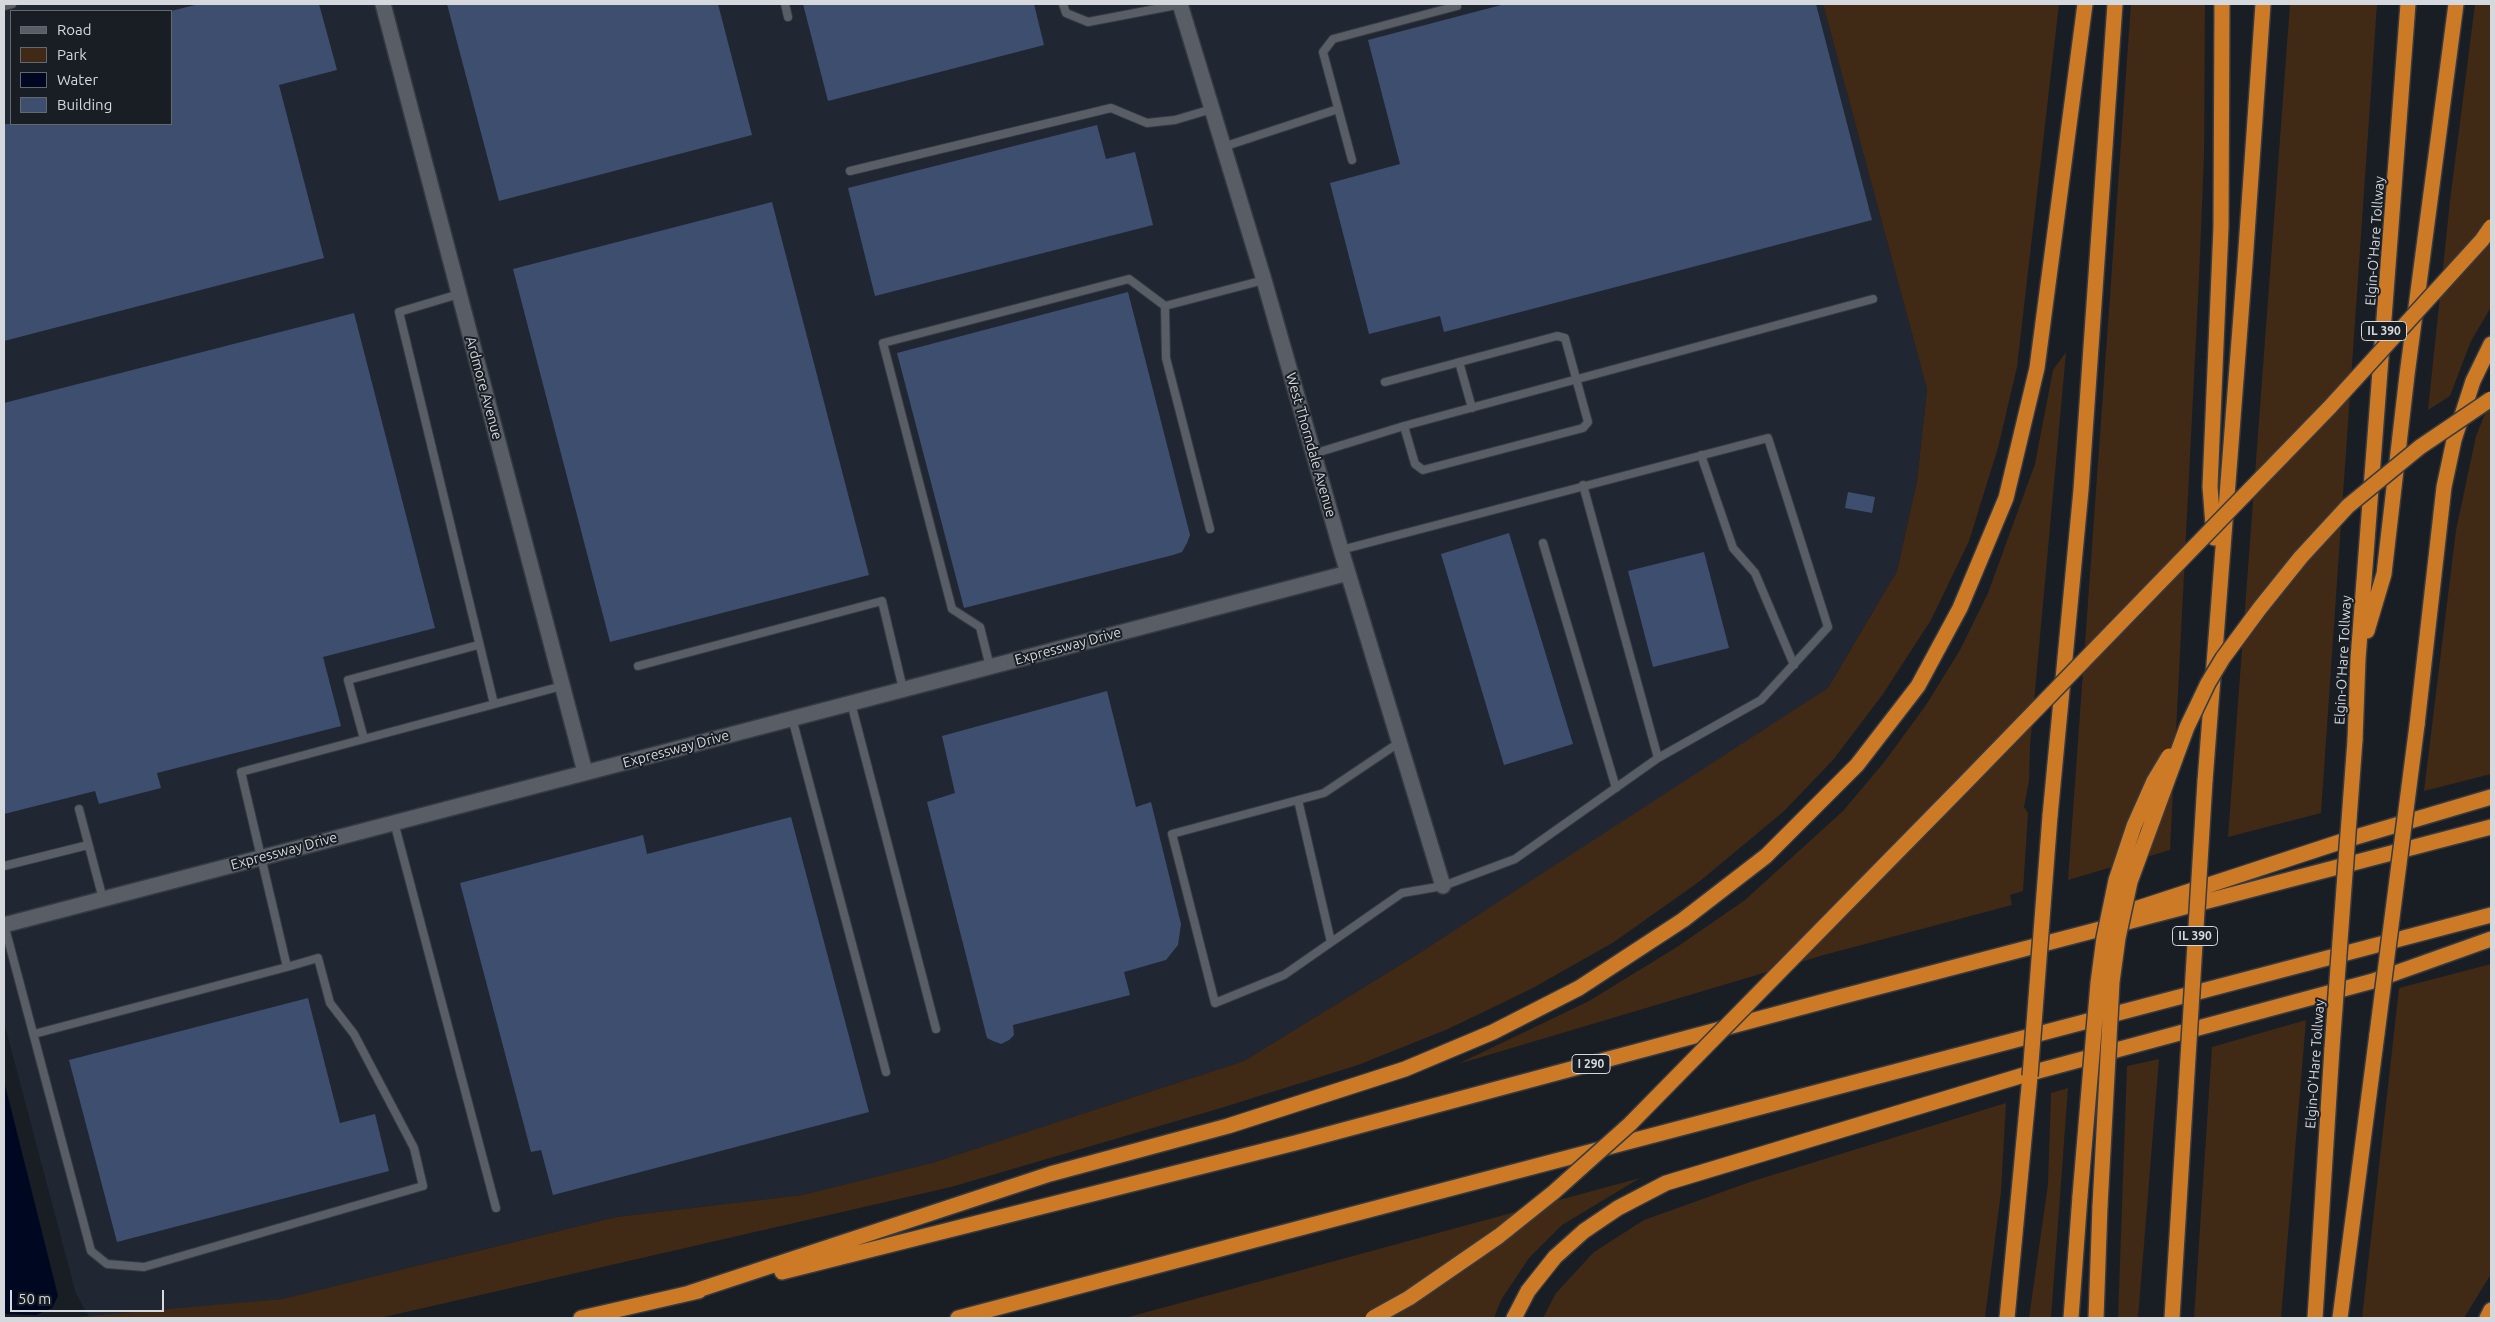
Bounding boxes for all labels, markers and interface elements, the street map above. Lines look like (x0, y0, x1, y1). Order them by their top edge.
legend (10, 10, 172, 125)
text: Road (57, 21, 92, 38)
text: Park (57, 46, 87, 63)
text: Water (57, 71, 98, 88)
text: Building (57, 96, 112, 113)
street label: Elgin-O'Hare Tollway (2362, 176, 2388, 306)
road number: IL 390 (2362, 322, 2406, 341)
street label: Ardmore Avenue (462, 335, 506, 441)
street label: West Thorndale Avenue (1282, 371, 1340, 519)
street label: Elgin-O'Hare Tollway (2331, 595, 2355, 725)
street label: Expressway Drive (1013, 624, 1123, 668)
street label: Expressway Drive (621, 727, 731, 771)
street label: Expressway Drive (229, 829, 339, 873)
road number: IL 390 (2172, 926, 2218, 946)
street label: Elgin-O'Hare Tollway (2302, 999, 2328, 1129)
road number: I 290 (1572, 1054, 1610, 1074)
scale bar (12, 1280, 166, 1312)
text: 50 m (18, 1290, 51, 1307)

